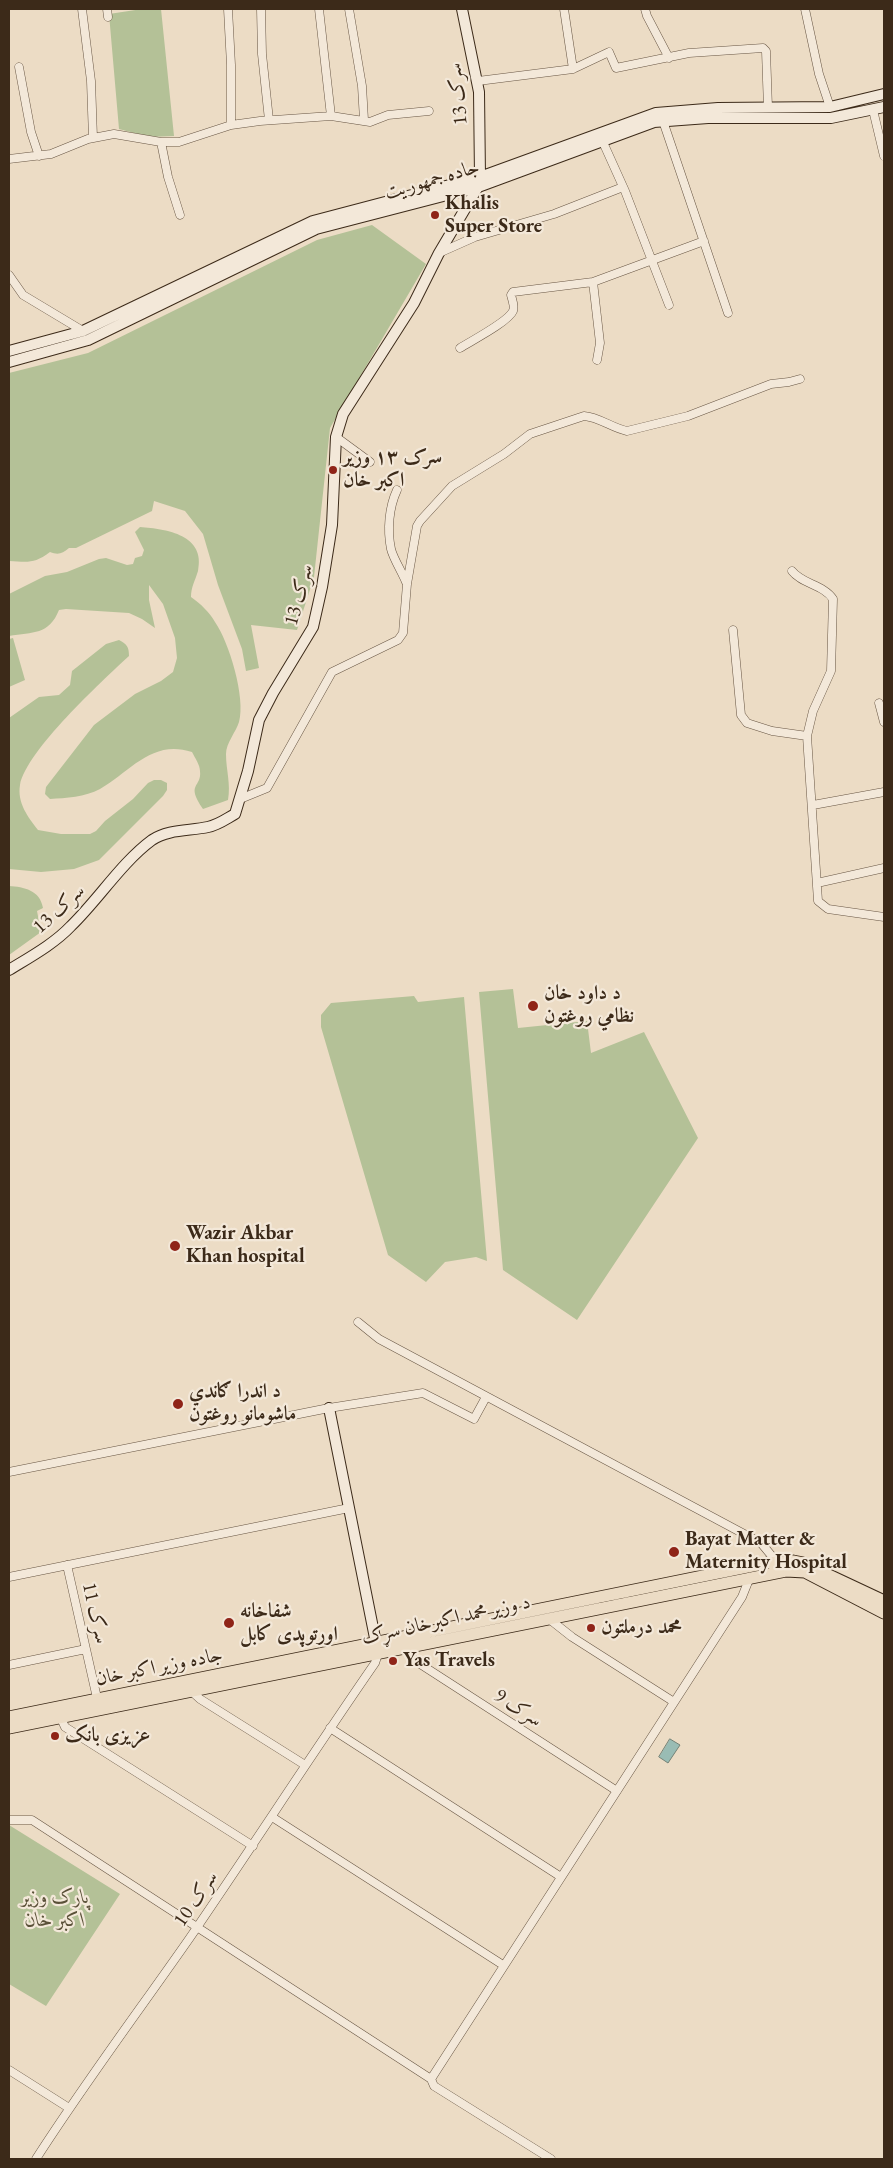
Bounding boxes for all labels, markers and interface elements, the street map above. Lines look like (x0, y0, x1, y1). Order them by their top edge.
street label: سرک 13 (443, 62, 473, 126)
street label: جاده جمهوریت (382, 155, 482, 205)
place label: Khalis Super Store (445, 192, 542, 239)
marker: Khalis Super Store (429, 209, 441, 221)
place label: سرک ۱۳ وزیر اکبر خان (343, 446, 442, 493)
marker: سرک ۱۳ وزیر اکبر خان (327, 464, 339, 476)
street label: سرک 13 (279, 562, 319, 628)
street label: سرک 13 (28, 879, 90, 939)
place label: د داود خان نظامي روغتون (544, 982, 634, 1029)
marker: د داود خان نظامي روغتون (526, 999, 540, 1013)
place label: Wazir Akbar Khan hospital (186, 1222, 305, 1269)
marker: Wazir Akbar Khan hospital (168, 1239, 182, 1253)
place label: د اندرا ګاندي ماشومانو روغتون (189, 1380, 296, 1427)
marker: د اندرا ګاندي ماشومانو روغتون (171, 1397, 185, 1411)
place label: Bayat Matter & Maternity Hospital (685, 1528, 847, 1575)
marker: Bayat Matter & Maternity Hospital (667, 1545, 681, 1559)
street label: سرک 11 (76, 1580, 114, 1646)
street label: د وزیر محمد اکبرخان سړک (359, 1590, 533, 1650)
place label: شفاخانه اورتوپدی کابل (240, 1600, 338, 1647)
marker: شفاخانه اورتوپدی کابل (222, 1616, 236, 1630)
place label: محمد درملتون (601, 1616, 682, 1640)
marker: محمد درملتون (585, 1622, 597, 1634)
street label: جاده وزیر اکبر خان (93, 1643, 225, 1691)
place label: Yas Travels (403, 1649, 495, 1673)
marker: Yas Travels (387, 1655, 399, 1667)
street label: سرک 9 (489, 1684, 547, 1732)
place label: عزیزی بانک (65, 1724, 150, 1748)
marker: عزیزی بانک (49, 1730, 61, 1742)
street label: سرک 10 (169, 1866, 223, 1932)
park label: پارک وزیر اکبر خان (21, 1886, 89, 1933)

